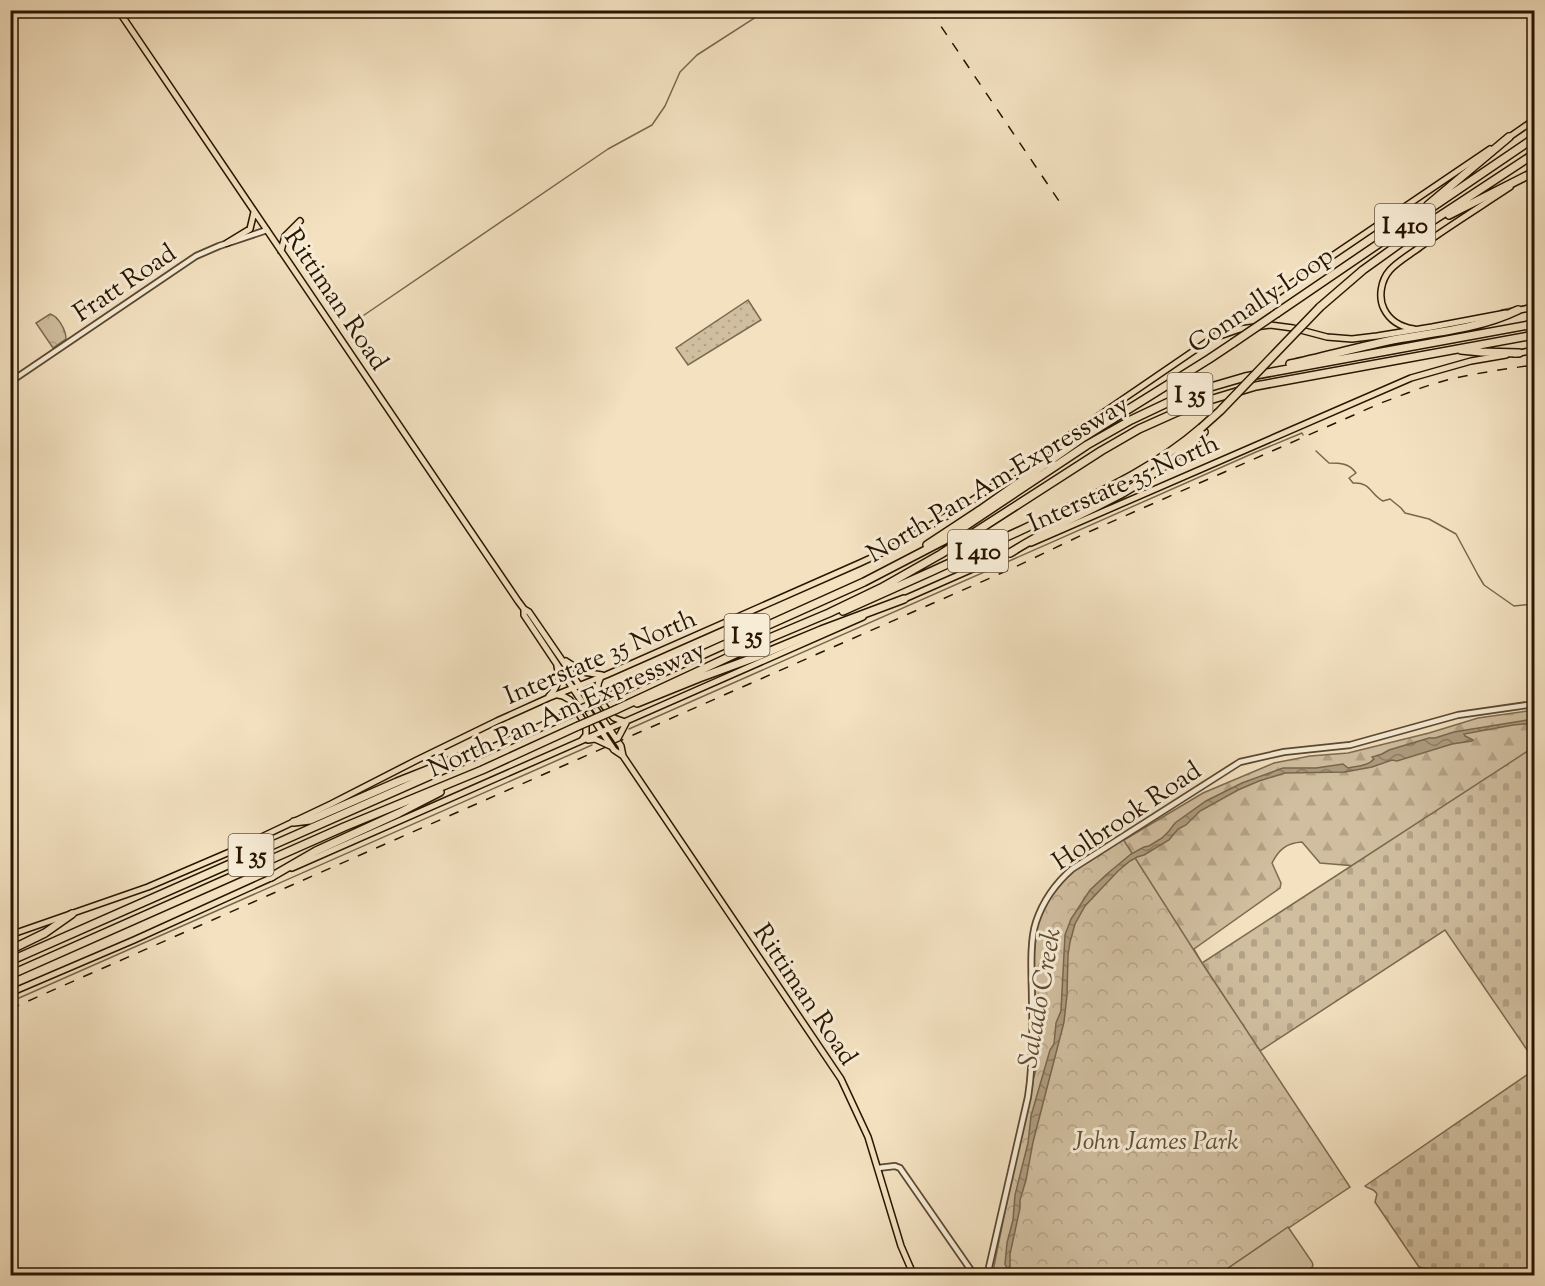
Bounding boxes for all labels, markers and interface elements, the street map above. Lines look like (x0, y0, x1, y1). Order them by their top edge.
road number: I 410 (1375, 204, 1435, 246)
street label: Rittiman Road (274, 222, 396, 379)
street label: Fratt Road (66, 236, 185, 332)
street label: Connally Loop (1181, 239, 1341, 363)
road number: I 35 (1168, 373, 1212, 415)
street label: North Pan Am Expressway (860, 387, 1136, 573)
street label: Interstate 35 North (1023, 426, 1225, 543)
road number: I 410 (948, 530, 1008, 572)
street label: Interstate 35 North (499, 601, 703, 715)
road number: I 35 (724, 614, 770, 656)
street label: North Pan Am Expressway (423, 632, 712, 788)
street label: Holbrook Road (1046, 753, 1210, 881)
road number: I 35 (228, 834, 274, 876)
street label: Rittiman Road (743, 917, 865, 1074)
water label: Salado Creek (1010, 926, 1073, 1071)
park label: John James Park (1072, 1124, 1239, 1161)

